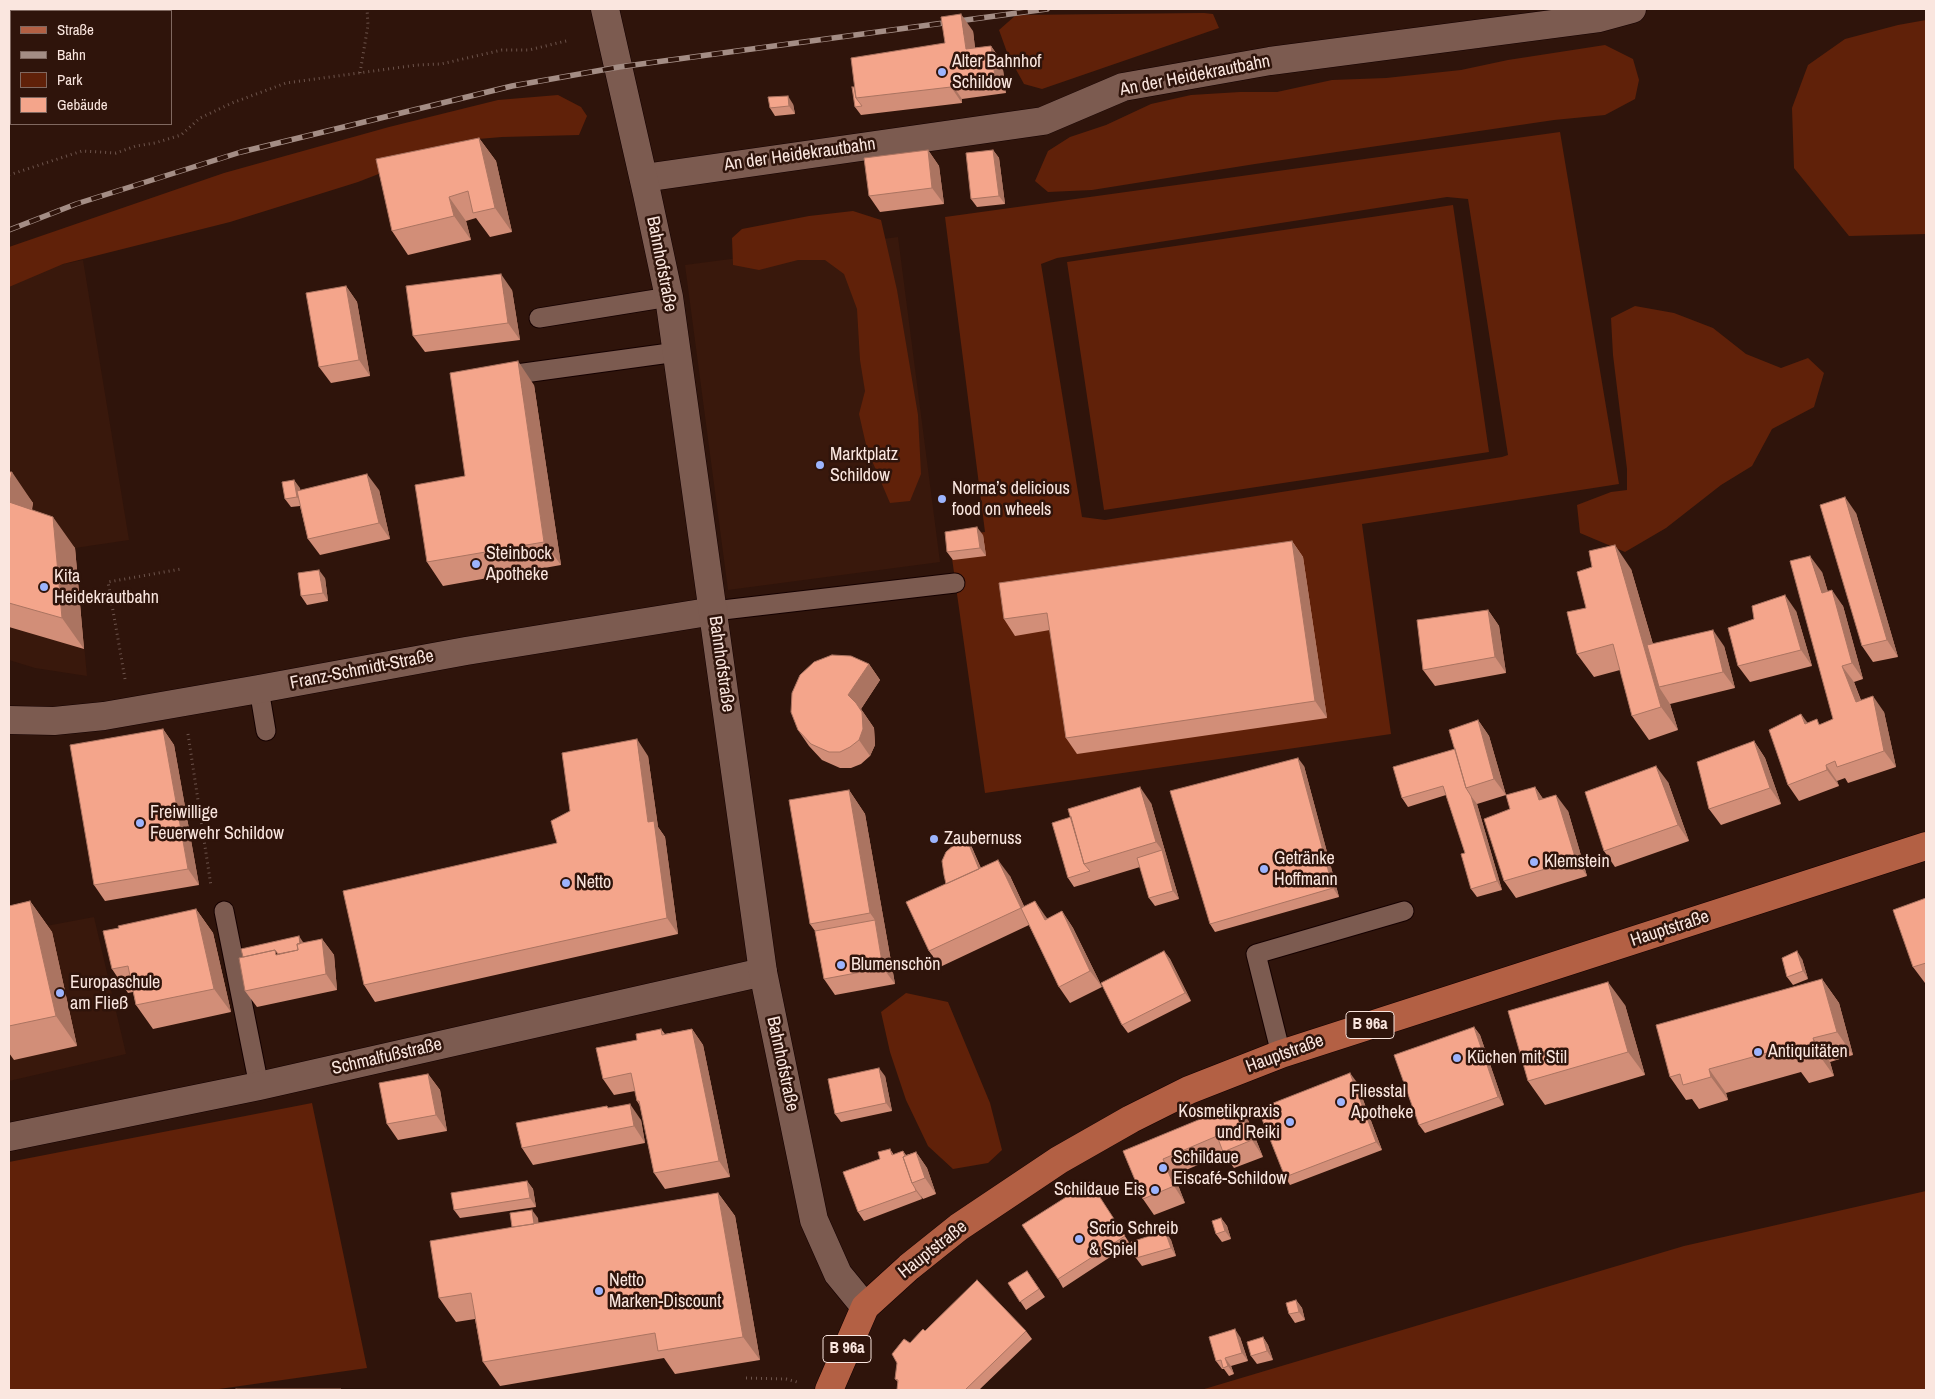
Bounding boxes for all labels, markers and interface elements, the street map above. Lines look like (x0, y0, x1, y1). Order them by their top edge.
legend (10, 10, 172, 125)
text: Straße (57, 19, 94, 40)
text: Bahn (57, 44, 86, 65)
place label: Alter Bahnhof Schildow (952, 51, 1041, 94)
street label: An der Heidekrautbahn (1118, 51, 1272, 101)
marker: Alter Bahnhof Schildow (936, 66, 948, 78)
text: Park (57, 69, 82, 90)
text: Gebäude (57, 94, 108, 115)
street label: An der Heidekrautbahn (723, 134, 877, 176)
street label: Bahnhofstraße (641, 214, 681, 314)
place label: Marktplatz Schildow (830, 444, 898, 486)
marker: Marktplatz Schildow (814, 459, 826, 471)
place label: Norma’s delicious food on wheels (952, 478, 1070, 520)
marker: Norma’s delicious food on wheels (936, 493, 948, 505)
place label: Steinbock Apotheke (486, 543, 552, 586)
marker: Steinbock Apotheke (470, 558, 482, 570)
place label: Kita Heidekrautbahn (54, 566, 159, 608)
marker: Kita Heidekrautbahn (38, 581, 50, 593)
street label: Bahnhofstraße (704, 615, 738, 713)
street label: Franz-Schmidt-Straße (288, 645, 436, 695)
place label: Freiwillige Feuerwehr Schildow (150, 802, 284, 844)
marker: Freiwillige Feuerwehr Schildow (134, 817, 146, 829)
place label: Zaubernuss (944, 828, 1022, 850)
marker: Zaubernuss (928, 833, 940, 845)
place label: Getränke Hoffmann (1274, 848, 1338, 891)
place label: Klemstein (1544, 851, 1610, 873)
marker: Klemstein (1528, 856, 1540, 868)
marker: Getränke Hoffmann (1258, 863, 1270, 875)
place label: Netto (576, 872, 611, 894)
marker: Netto (560, 877, 572, 889)
street label: Hauptstraße (1628, 906, 1712, 952)
place label: Blumenschön (851, 954, 940, 976)
marker: Blumenschön (835, 959, 847, 971)
place label: Europaschule am Fließ (70, 972, 160, 1014)
marker: Europaschule am Fließ (54, 987, 66, 999)
road number: B 96a (1346, 1012, 1394, 1038)
street label: Bahnhofstraße (761, 1014, 803, 1114)
street label: Hauptstraße (1243, 1030, 1327, 1078)
street label: Schmalfußstraße (330, 1034, 444, 1080)
place label: Antiquitäten (1768, 1041, 1848, 1063)
marker: Antiquitäten (1752, 1046, 1764, 1058)
place label: Küchen mit Stil (1467, 1047, 1567, 1069)
marker: Küchen mit Stil (1451, 1052, 1463, 1064)
place label: Fliesstal Apotheke (1351, 1081, 1413, 1124)
marker: Fliesstal Apotheke (1335, 1096, 1347, 1108)
place label: Kosmetikpraxis und Reiki (1178, 1101, 1280, 1144)
marker: Kosmetikpraxis und Reiki (1284, 1116, 1296, 1128)
place label: Schildaue Eiscafé-Schildow (1173, 1147, 1287, 1190)
marker: Schildaue Eiscafé-Schildow (1157, 1162, 1169, 1174)
place label: Schildaue Eis (1054, 1179, 1145, 1201)
marker: Schildaue Eis (1149, 1184, 1161, 1196)
street label: Hauptstraße (894, 1216, 972, 1284)
place label: Scrio Schreib & Spiel (1089, 1218, 1178, 1260)
marker: Scrio Schreib & Spiel (1073, 1233, 1085, 1245)
place label: Netto Marken-Discount (609, 1270, 721, 1312)
marker: Netto Marken-Discount (593, 1285, 605, 1297)
road number: B 96a (823, 1336, 871, 1362)

